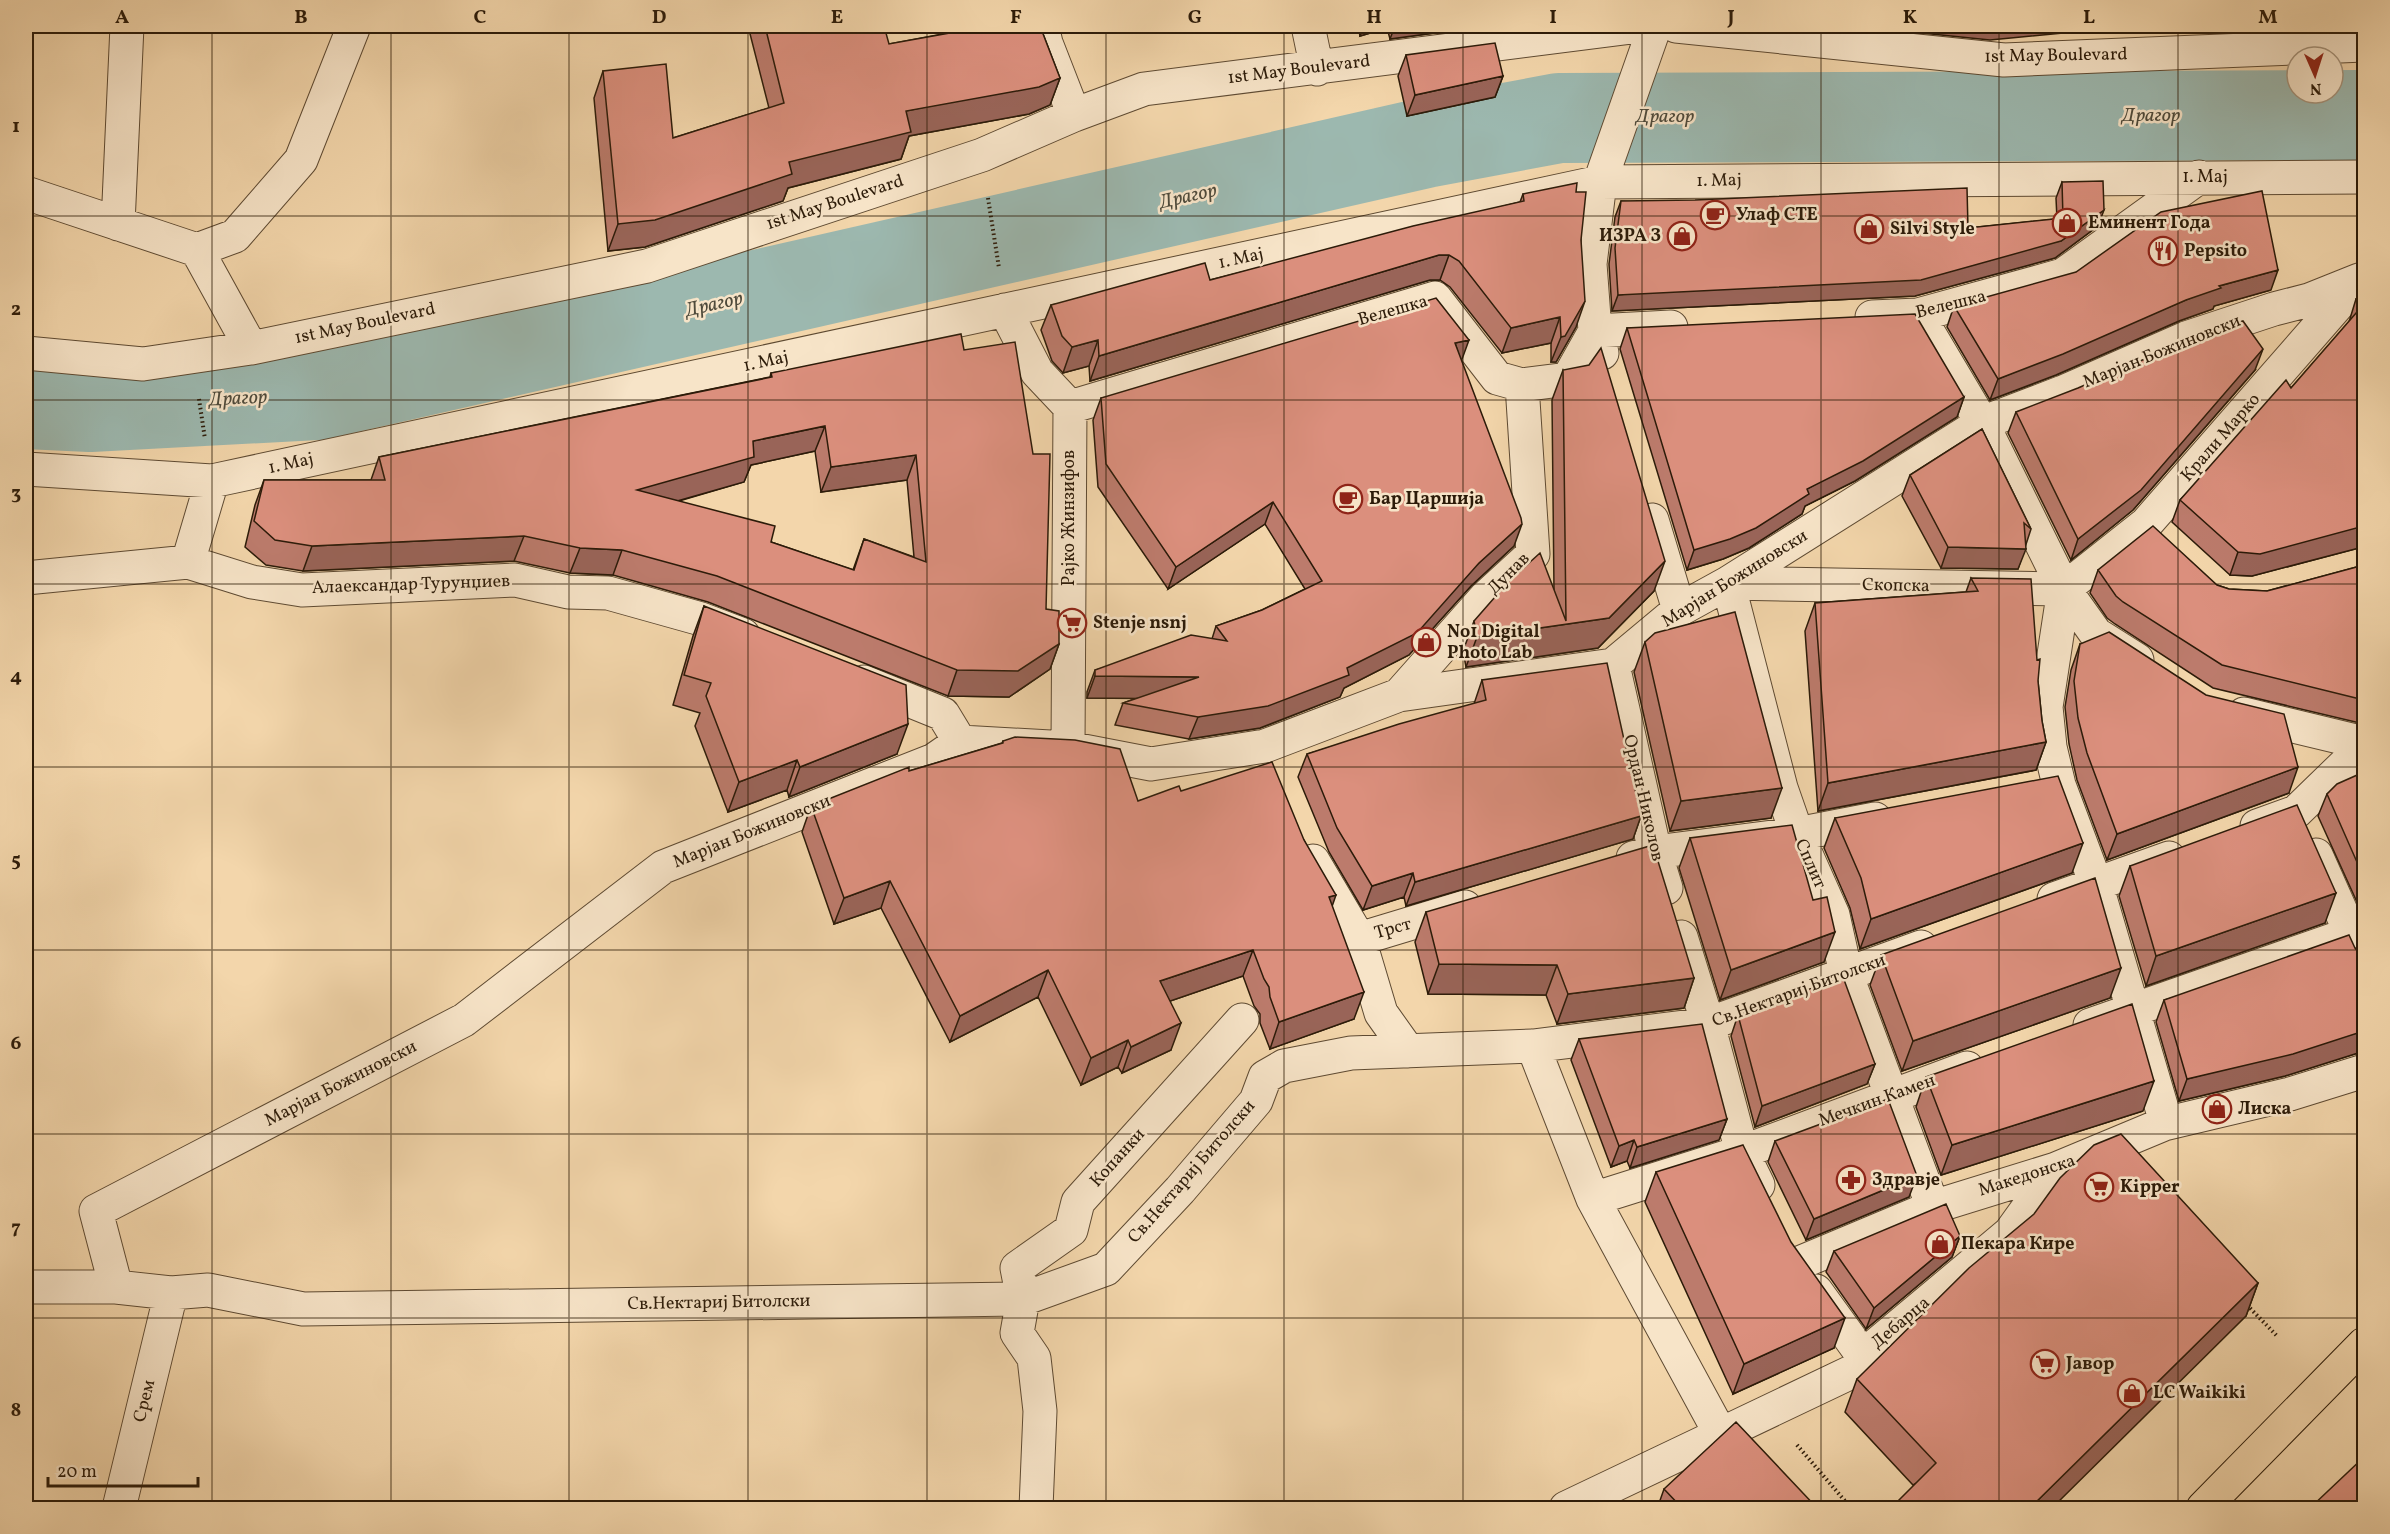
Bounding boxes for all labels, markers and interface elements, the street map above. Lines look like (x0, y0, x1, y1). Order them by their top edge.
text: A (115, 4, 129, 32)
text: B (294, 4, 308, 32)
text: C (474, 4, 487, 32)
text: D (652, 4, 666, 32)
text: E (831, 4, 843, 32)
text: F (1010, 4, 1022, 32)
text: G (1188, 4, 1202, 32)
text: H (1366, 4, 1382, 32)
text: I (1549, 4, 1557, 32)
text: J (1726, 4, 1735, 32)
text: K (1903, 4, 1918, 32)
text: L (2083, 4, 2095, 32)
text: M (2258, 4, 2278, 32)
street label: 1st May Boulevard (1984, 42, 2128, 70)
north arrow (2285, 45, 2345, 105)
street label: 1st May Boulevard (1226, 49, 1372, 91)
text: N (2309, 77, 2322, 99)
water label: Драгор (2120, 102, 2181, 130)
water label: Драгор (1634, 103, 1695, 131)
text: 1 (12, 113, 20, 141)
street label: 1. Мај (2182, 165, 2228, 190)
street label: 1. Мај (1696, 168, 1742, 194)
street label: 1st May Boulevard (763, 169, 907, 237)
water label: Драгор (1155, 177, 1220, 218)
cafe icon: Улаф СТЕ (1699, 199, 1731, 231)
place label: Улаф СТЕ (1736, 203, 1818, 228)
shop icon: Еминент Года (2051, 207, 2083, 239)
place label: Еминент Года (2088, 211, 2211, 236)
shop icon: Silvi Style (1853, 213, 1885, 245)
place label: Silvi Style (1890, 217, 1975, 242)
shop icon: ИЗРА З (1666, 220, 1698, 252)
place label: ИЗРА З (1599, 224, 1661, 249)
restaurant icon: Pepsito (2147, 235, 2179, 267)
place label: Pepsito (2184, 239, 2247, 264)
street label: 1. Мај (1216, 242, 1266, 276)
street label: Велешка (1913, 284, 1989, 326)
water label: Драгор (681, 285, 746, 326)
street label: Велешка (1355, 289, 1431, 333)
text: 2 (11, 296, 21, 324)
street label: 1st May Boulevard (292, 297, 438, 351)
street label: Марјан Божиновски (2079, 309, 2245, 395)
street label: 1. Мај (741, 345, 791, 379)
water label: Драгор (206, 383, 268, 415)
street label: Крали Марко (2175, 388, 2267, 488)
street label: 1. Мај (266, 447, 316, 481)
street label: Рајко Жинзифов (1057, 450, 1082, 586)
text: 3 (11, 480, 21, 508)
cafe icon: Бар Царшија (1332, 483, 1364, 515)
place label: Бар Царшија (1369, 487, 1484, 512)
street label: Марјан Божиновски (1657, 524, 1813, 634)
street label: Дунав (1482, 547, 1536, 601)
street label: Алаександар Турунџиев (311, 569, 511, 601)
street label: Скопска (1862, 573, 1930, 599)
supermarket icon: Stenje nsnj (1056, 607, 1088, 639)
place label: Stenje nsnj (1093, 611, 1187, 636)
place label: No1 Digital Photo Lab (1447, 620, 1540, 666)
shop icon: No1 Digital Photo Lab (1410, 626, 1442, 658)
text: 4 (10, 663, 22, 691)
street label: Ордан Николов (1616, 732, 1670, 864)
street label: Марјан Божиновски (669, 789, 835, 875)
street label: Сплит (1788, 835, 1832, 893)
text: 5 (11, 847, 21, 875)
street label: Трст (1372, 912, 1414, 946)
street label: Св.Нектариј Битолски (1709, 948, 1889, 1034)
text: 6 (11, 1030, 22, 1058)
street label: Марјан Божиновски (260, 1035, 422, 1133)
street label: Мечкин Камен (1815, 1068, 1939, 1134)
shop icon: Лиска (2201, 1093, 2233, 1125)
street label: Св.Нектариј Битолски (1123, 1095, 1261, 1249)
place label: Лиска (2238, 1097, 2291, 1122)
street label: Копанки (1085, 1123, 1151, 1193)
street label: Македонска (1975, 1149, 2079, 1203)
pharmacy icon: Здравје (1835, 1164, 1867, 1196)
place label: Здравје (1872, 1168, 1940, 1193)
supermarket icon: Kipper (2083, 1171, 2115, 1203)
place label: Kipper (2120, 1175, 2180, 1200)
text: 7 (11, 1214, 21, 1242)
shop icon: Пекара Кире (1924, 1228, 1956, 1260)
place label: Пекара Кире (1961, 1232, 2074, 1257)
street label: Св.Нектариј Битолски (627, 1289, 811, 1317)
street label: Дебарца (1866, 1291, 1936, 1355)
supermarket icon: Јавор (2029, 1348, 2061, 1380)
place label: Јавор (2065, 1352, 2114, 1377)
street label: Срем (128, 1377, 162, 1425)
shop icon: LC Waikiki (2116, 1377, 2148, 1409)
place label: LC Waikiki (2153, 1381, 2246, 1406)
text: 8 (11, 1397, 21, 1425)
scale bar (48, 1450, 198, 1488)
text: 20 m (57, 1460, 97, 1485)

